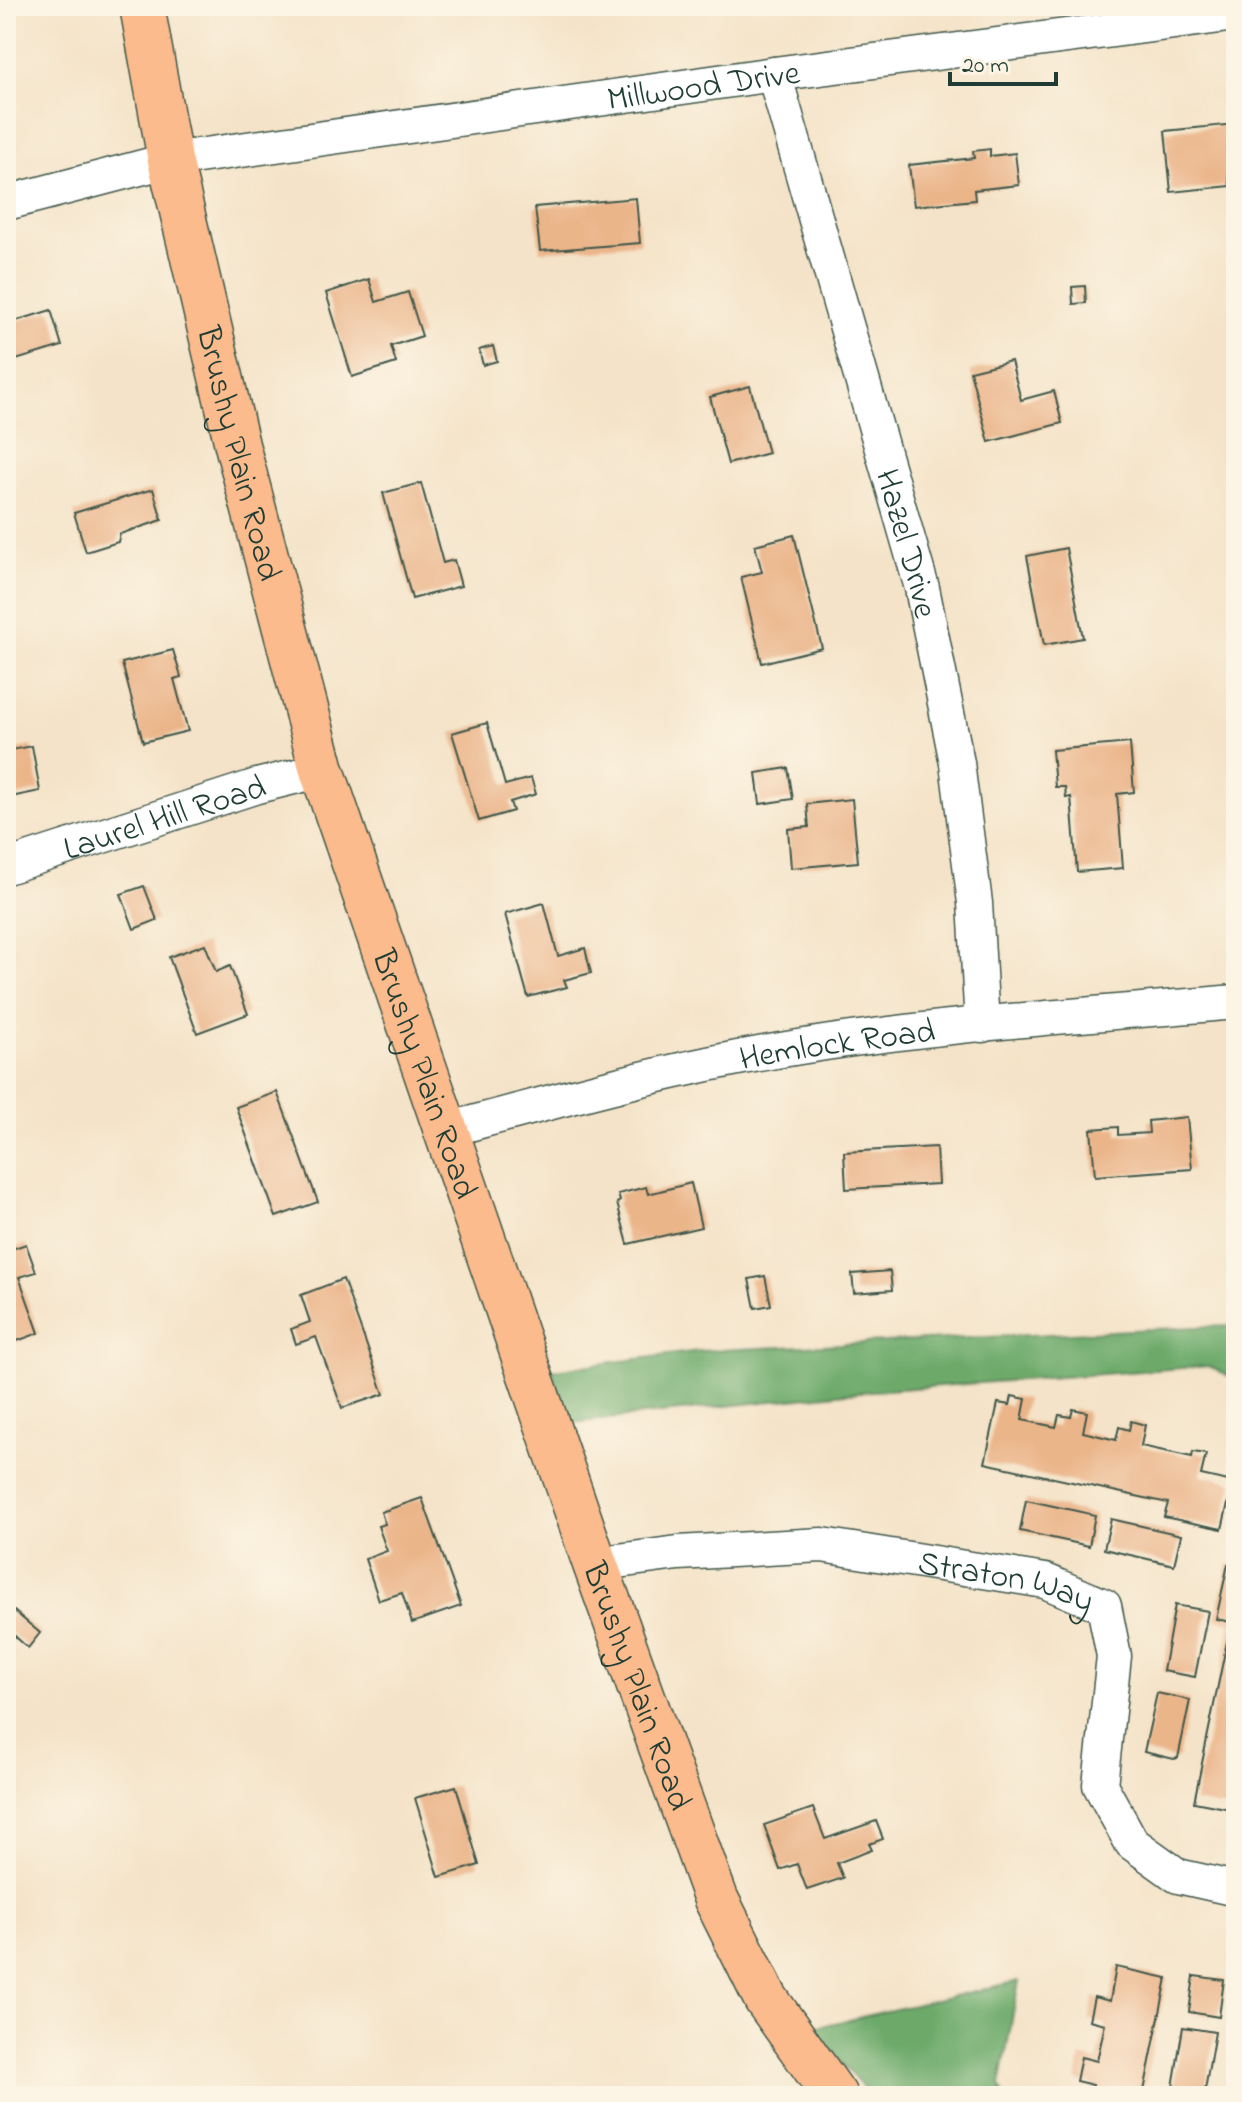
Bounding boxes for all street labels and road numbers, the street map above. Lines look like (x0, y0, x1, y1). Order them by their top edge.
street label: Millwood Drive (604, 50, 804, 126)
street label: Brushy Plain Road (181, 321, 293, 587)
street label: Hazel Drive (860, 464, 949, 623)
street label: Laurel Hill Road (58, 764, 273, 876)
street label: Brushy Plain Road (356, 942, 489, 1206)
street label: Hemlock Road (736, 1008, 938, 1086)
street label: Straton Way (914, 1540, 1101, 1628)
street label: Brushy Plain Road (567, 1555, 703, 1818)

